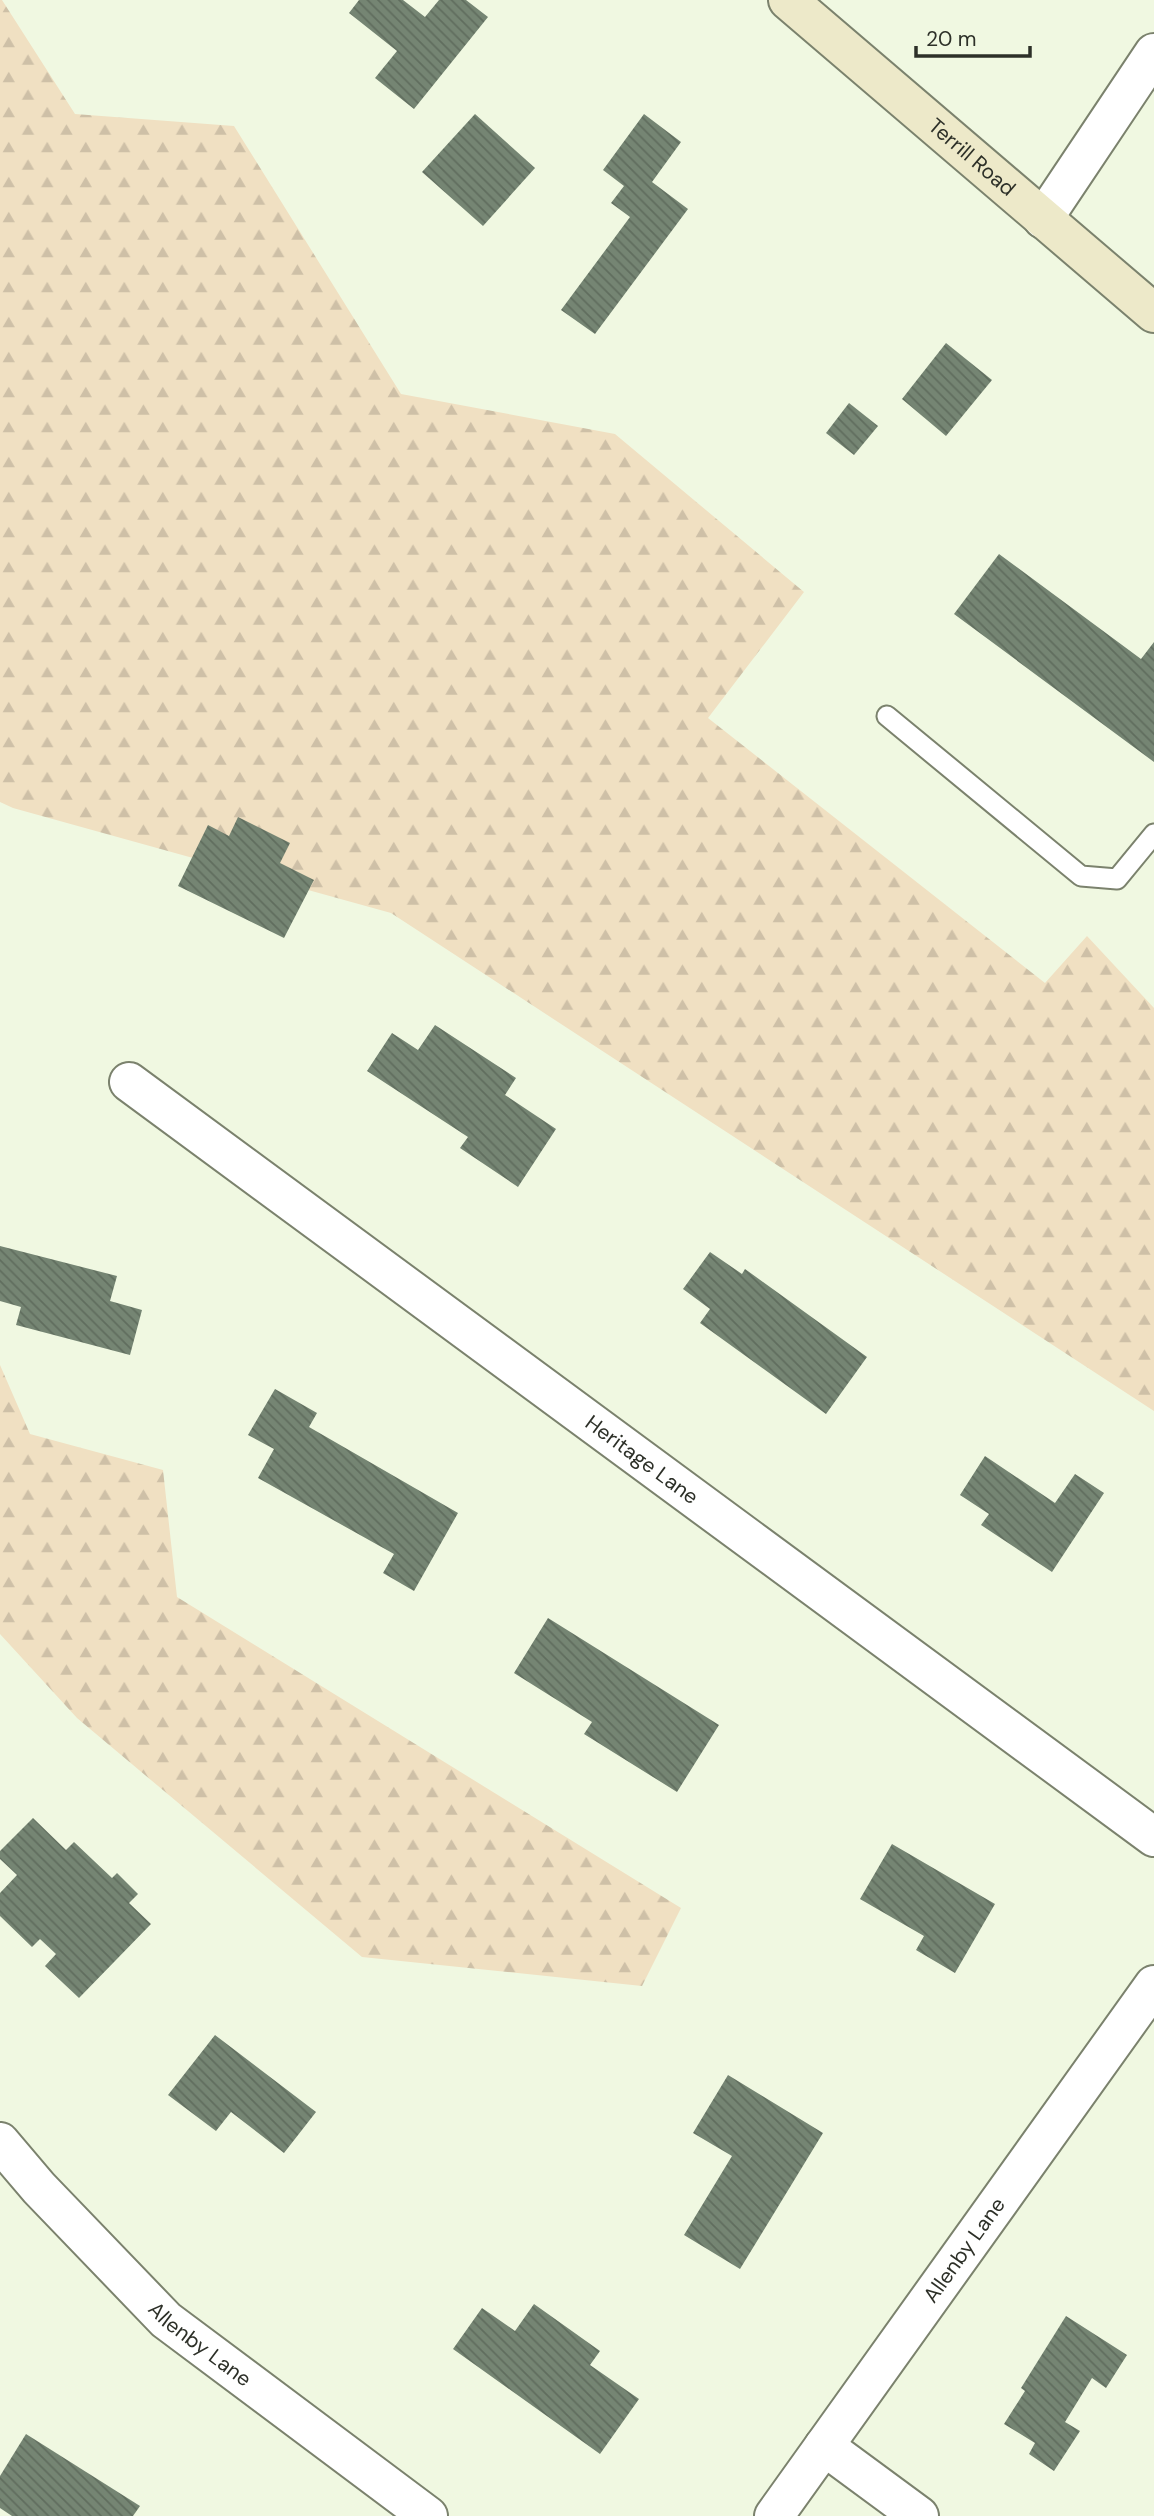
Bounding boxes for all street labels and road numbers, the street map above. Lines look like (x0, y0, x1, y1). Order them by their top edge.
street label: Terrill Road (922, 112, 1021, 202)
street label: Heritage Lane (580, 1409, 704, 1511)
street label: Allenby Lane (917, 2192, 1012, 2308)
street label: Allenby Lane (142, 2296, 257, 2393)

